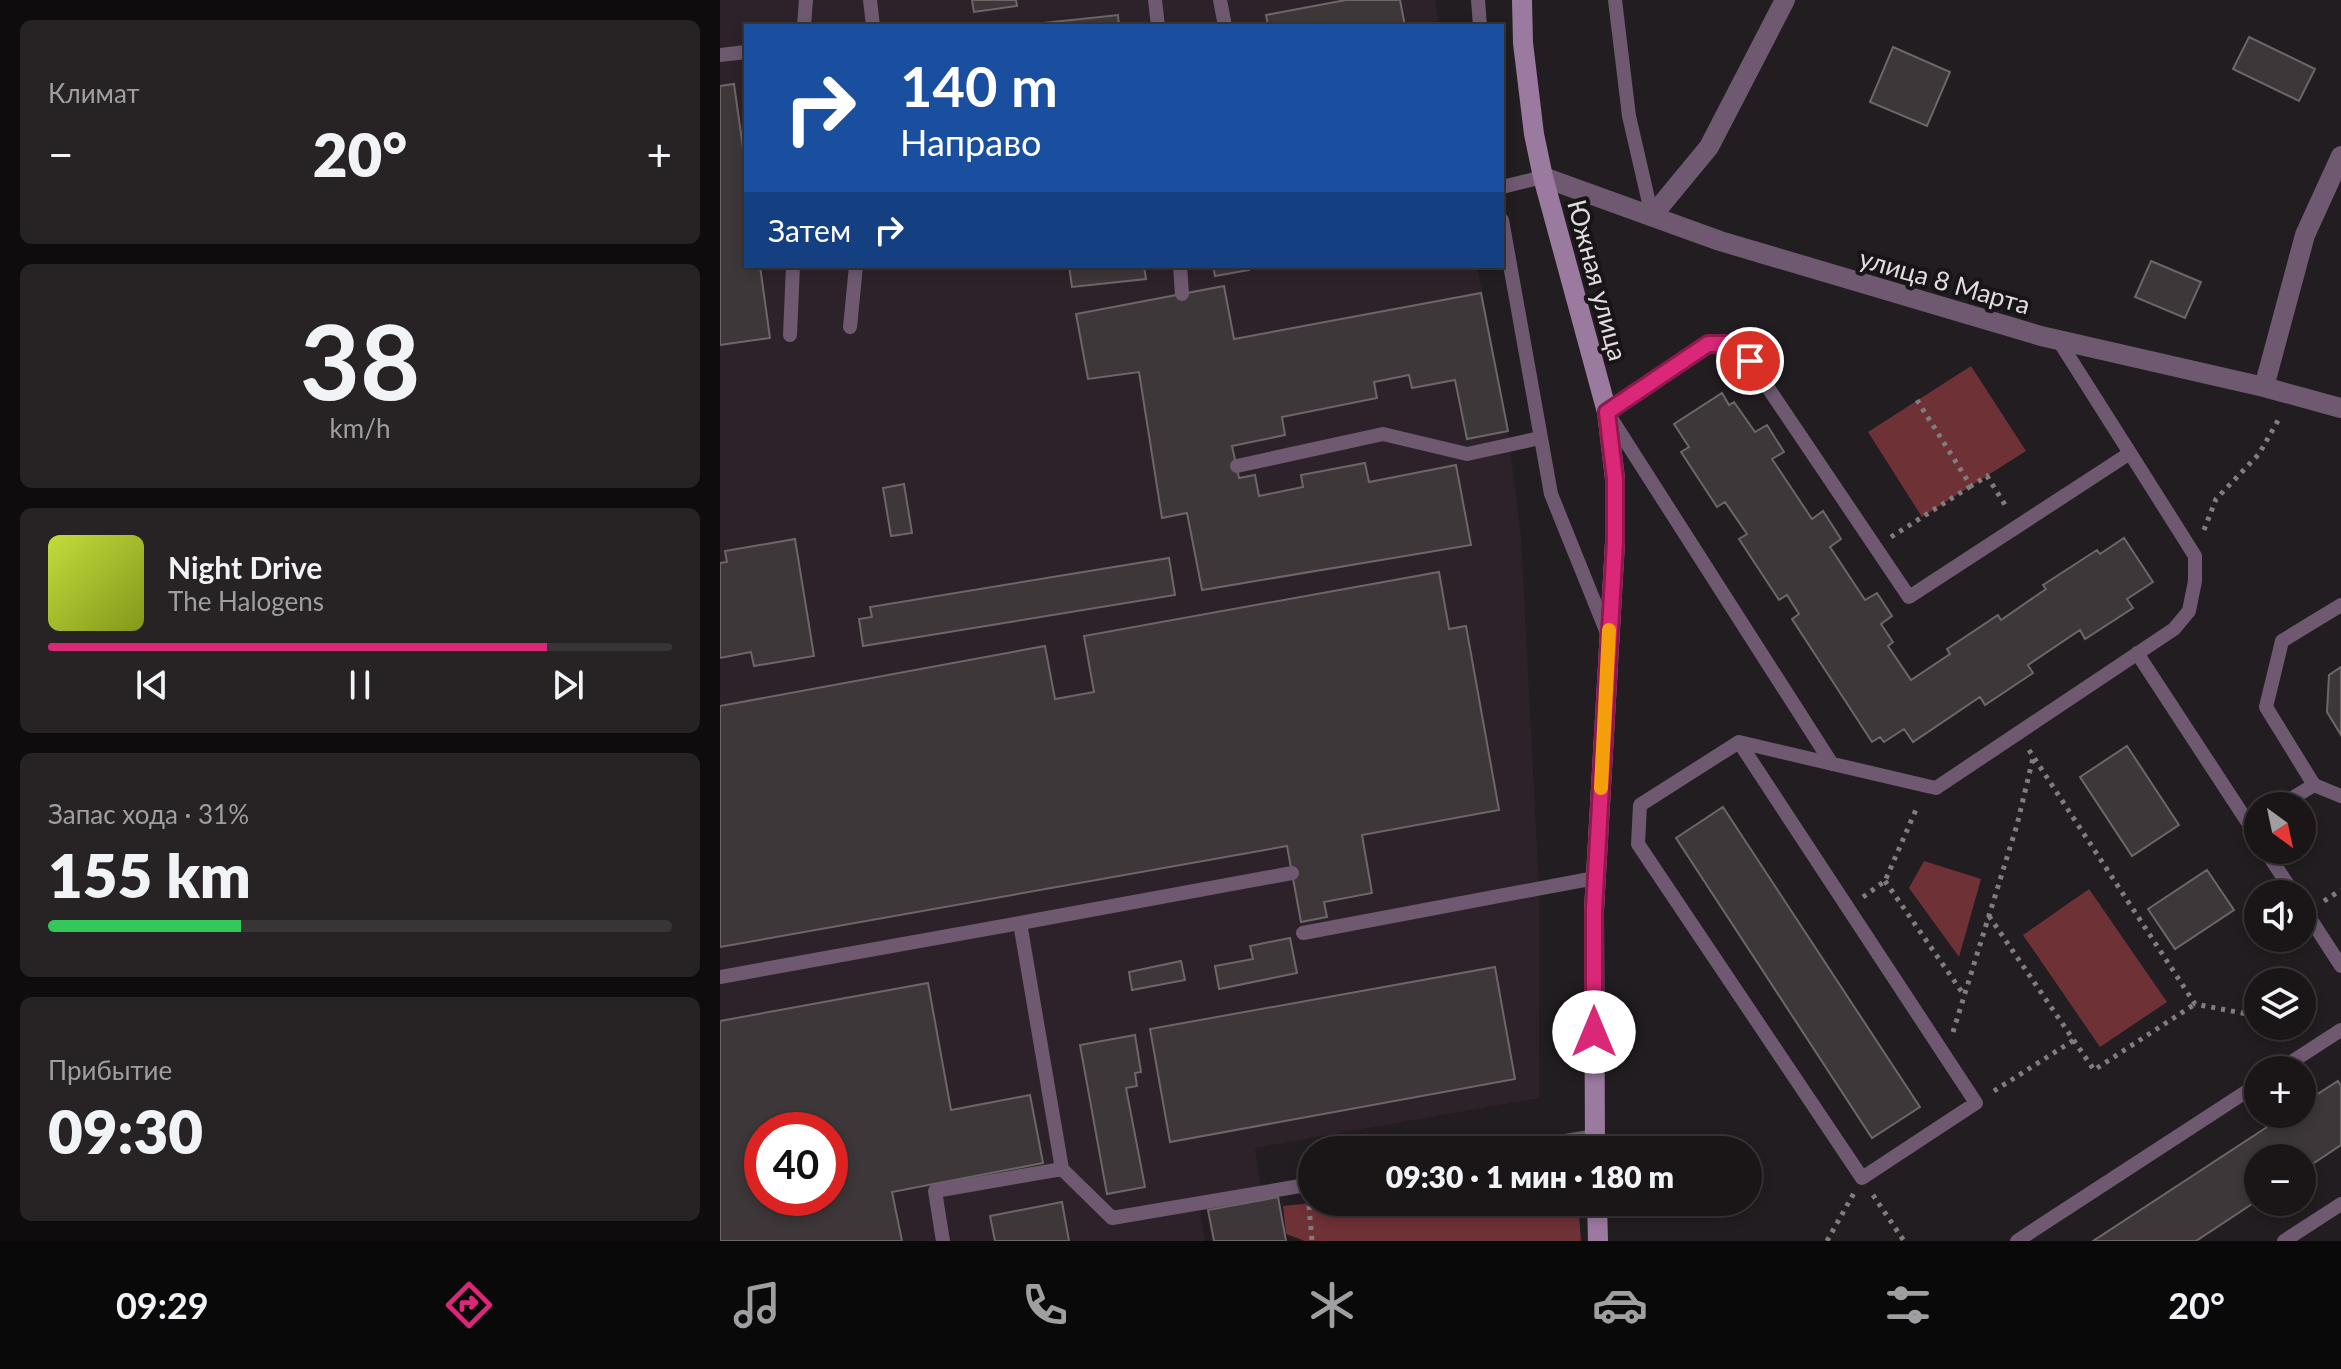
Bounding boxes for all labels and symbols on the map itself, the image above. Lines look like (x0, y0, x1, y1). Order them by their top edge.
street label: Южная улица (1561, 196, 1635, 364)
street label: улица 8 Марта (1856, 241, 2034, 321)
pin (1716, 327, 1784, 395)
north arrow (2244, 792, 2316, 864)
position arrow (1552, 990, 1636, 1074)
speed limit sign: 40 (744, 1112, 848, 1216)

